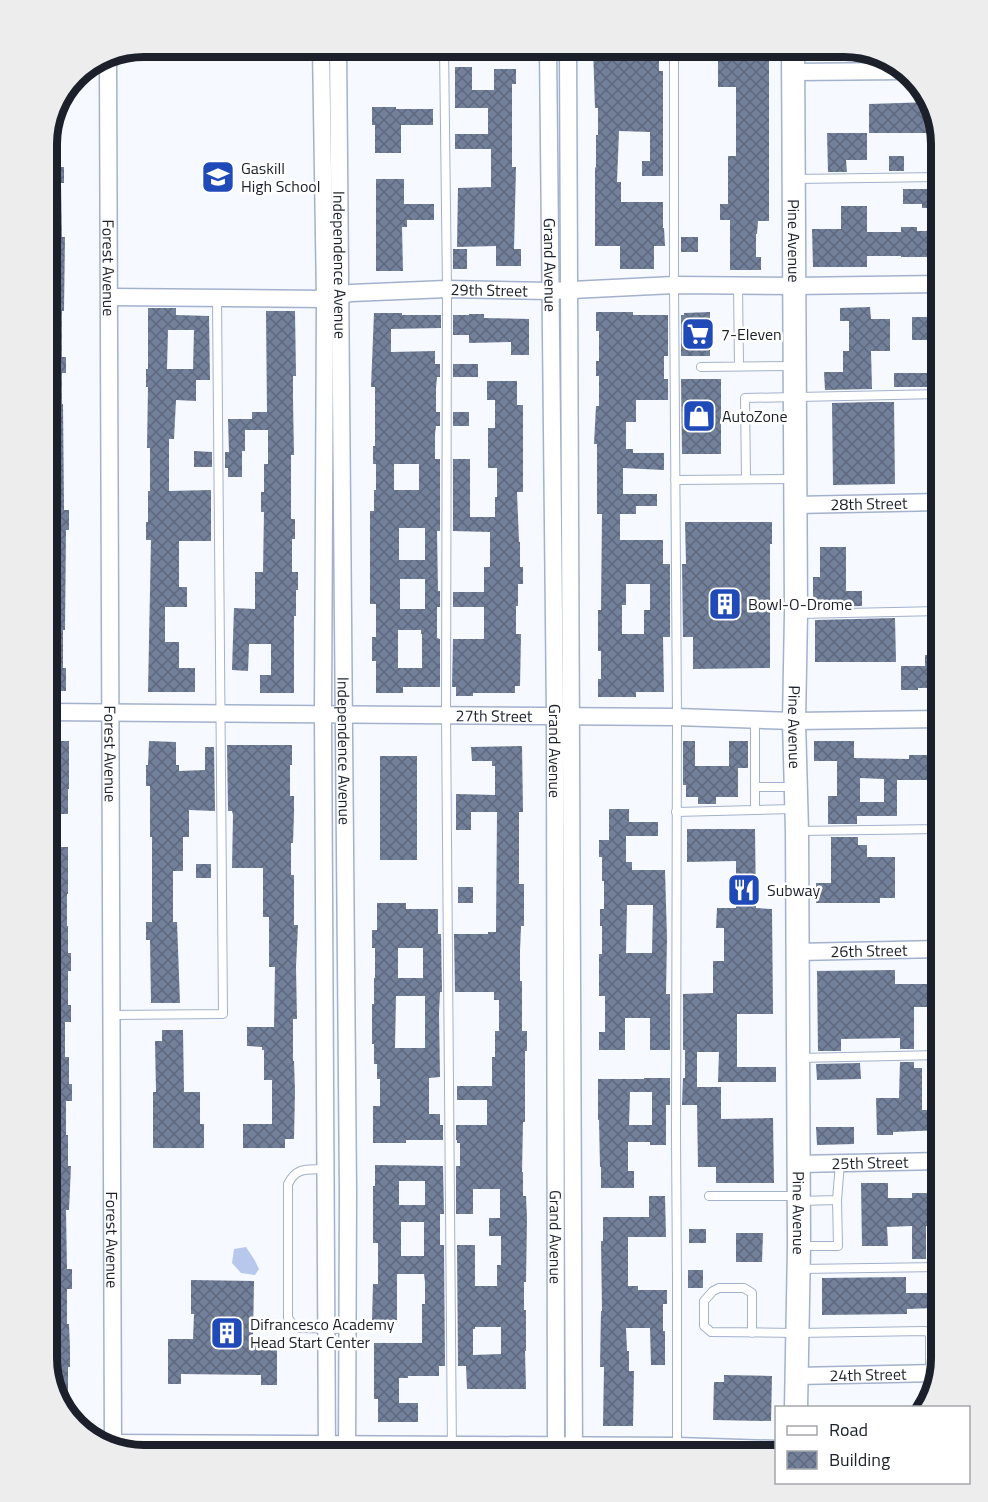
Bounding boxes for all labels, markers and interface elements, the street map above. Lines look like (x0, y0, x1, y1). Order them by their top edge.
place label: Gaskill High School (241, 156, 320, 198)
school or university icon: Gaskill High School (200, 159, 236, 195)
street label: Independence Avenue (327, 191, 353, 339)
street label: Pine Avenue (782, 199, 806, 283)
street label: Grand Avenue (538, 218, 563, 312)
street label: Forest Avenue (97, 220, 121, 316)
street label: 29th Street (450, 277, 528, 303)
supermarket icon: 7-Eleven (680, 316, 716, 352)
place label: 7-Eleven (721, 322, 782, 346)
shop icon: AutoZone (681, 398, 717, 434)
place label: AutoZone (722, 404, 788, 428)
street label: 28th Street (830, 491, 908, 516)
building icon: Bowl-O-Drome (707, 586, 743, 622)
place label: Bowl-O-Drome (748, 592, 852, 616)
street label: Independence Avenue (332, 677, 357, 825)
street label: Pine Avenue (782, 685, 807, 769)
street label: 27th Street (455, 703, 533, 728)
street label: Grand Avenue (543, 704, 567, 798)
street label: Forest Avenue (98, 706, 123, 802)
restaurant icon: Subway (726, 872, 762, 908)
place label: Subway (767, 878, 821, 902)
street label: 26th Street (830, 938, 908, 963)
street label: 25th Street (831, 1150, 909, 1175)
street label: Pine Avenue (787, 1171, 811, 1255)
street label: Grand Avenue (544, 1190, 568, 1284)
street label: Forest Avenue (100, 1192, 124, 1288)
place label: Difrancesco Academy Head Start Center (250, 1312, 395, 1354)
building icon: Difrancesco Academy Head Start Center (209, 1315, 245, 1351)
street label: 24th Street (829, 1362, 907, 1387)
legend (775, 1406, 970, 1484)
text: Road (829, 1416, 868, 1443)
text: Building (829, 1446, 890, 1473)

